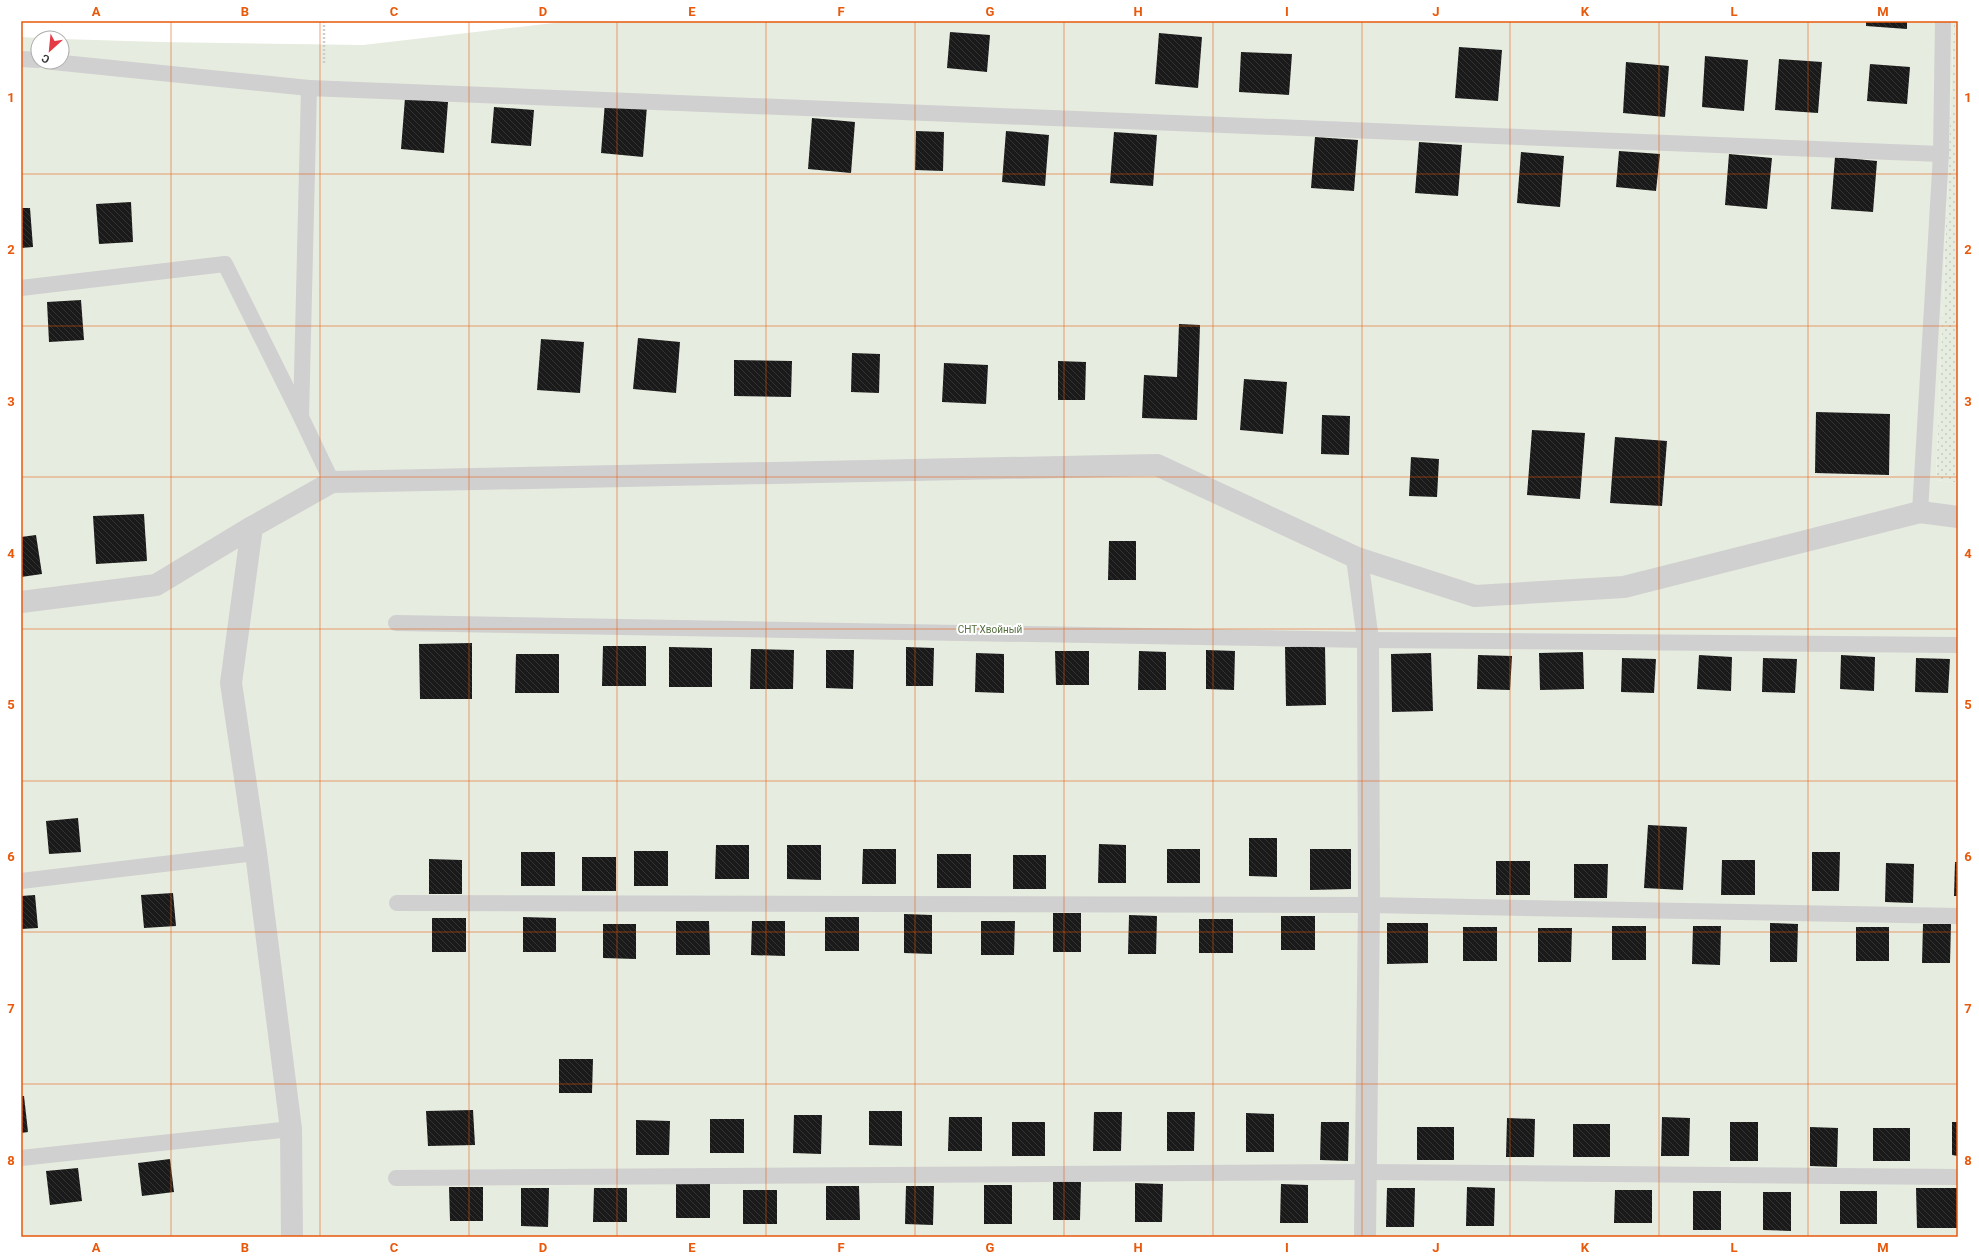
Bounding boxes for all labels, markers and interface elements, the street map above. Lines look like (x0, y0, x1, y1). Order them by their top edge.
text: A (92, 4, 101, 19)
text: B (241, 4, 249, 19)
text: C (390, 4, 399, 19)
text: D (539, 4, 547, 19)
text: E (688, 4, 696, 19)
text: F (837, 4, 845, 19)
text: G (986, 4, 995, 19)
text: H (1133, 4, 1143, 19)
text: I (1285, 4, 1289, 19)
text: J (1432, 4, 1440, 19)
text: K (1581, 4, 1590, 19)
text: L (1730, 4, 1738, 19)
text: M (1877, 4, 1889, 19)
north arrow (30, 30, 70, 70)
text: С (40, 51, 52, 66)
text: 1 (7, 90, 15, 105)
text: 1 (1964, 90, 1972, 105)
text: 2 (7, 242, 15, 257)
text: 2 (1964, 242, 1972, 257)
text: 3 (7, 394, 15, 409)
text: 3 (1964, 394, 1972, 409)
text: 4 (7, 546, 15, 561)
text: 4 (1964, 546, 1972, 561)
park label: СНТ Хвойный (958, 624, 1022, 635)
text: 5 (7, 697, 15, 712)
text: 5 (1964, 697, 1972, 712)
text: 6 (7, 849, 15, 864)
text: 6 (1964, 849, 1972, 864)
text: 7 (7, 1001, 15, 1016)
text: 7 (1964, 1001, 1972, 1016)
text: 8 (7, 1153, 15, 1168)
text: 8 (1964, 1153, 1972, 1168)
text: A (92, 1240, 101, 1255)
text: B (241, 1240, 249, 1255)
text: C (390, 1240, 399, 1255)
text: D (539, 1240, 547, 1255)
text: E (688, 1240, 696, 1255)
text: F (837, 1240, 845, 1255)
text: G (986, 1240, 995, 1255)
text: H (1133, 1240, 1143, 1255)
text: I (1285, 1240, 1289, 1255)
text: J (1432, 1240, 1440, 1255)
text: K (1581, 1240, 1590, 1255)
text: L (1730, 1240, 1738, 1255)
text: M (1877, 1240, 1889, 1255)

